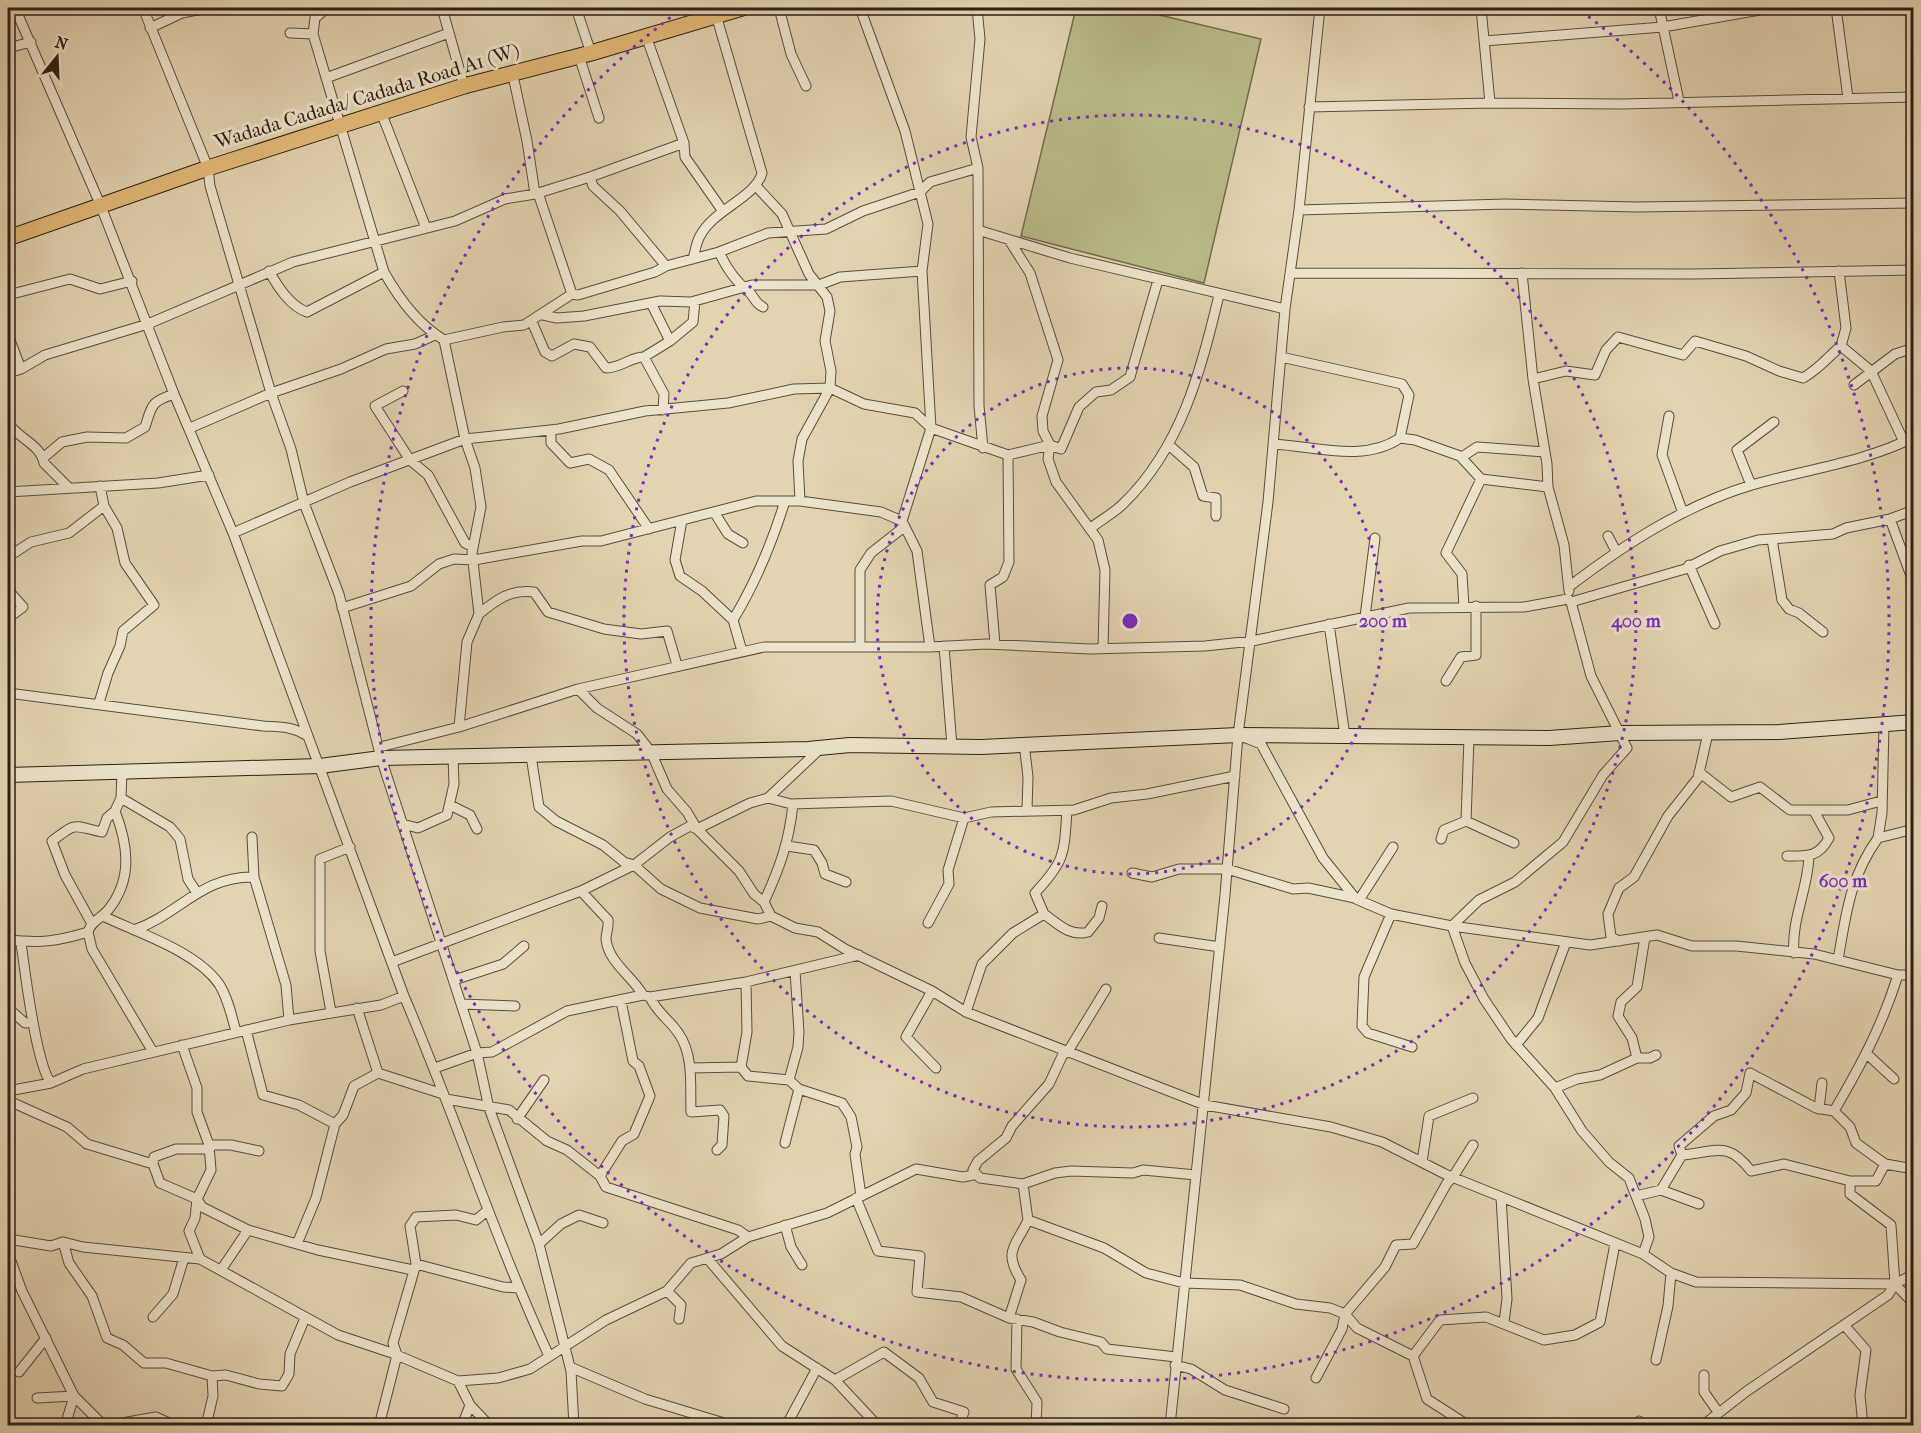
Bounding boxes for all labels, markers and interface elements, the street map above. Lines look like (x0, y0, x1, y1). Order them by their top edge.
north arrow (27, 27, 87, 87)
text: N (53, 32, 71, 54)
street label: Wadada Cadada/ Cadada Road A1 (W) (211, 39, 522, 154)
centre of rings (1120, 611, 1140, 631)
text: 200 m (1359, 611, 1408, 632)
text: 400 m (1610, 611, 1662, 632)
text: 600 m (1819, 871, 1868, 892)

